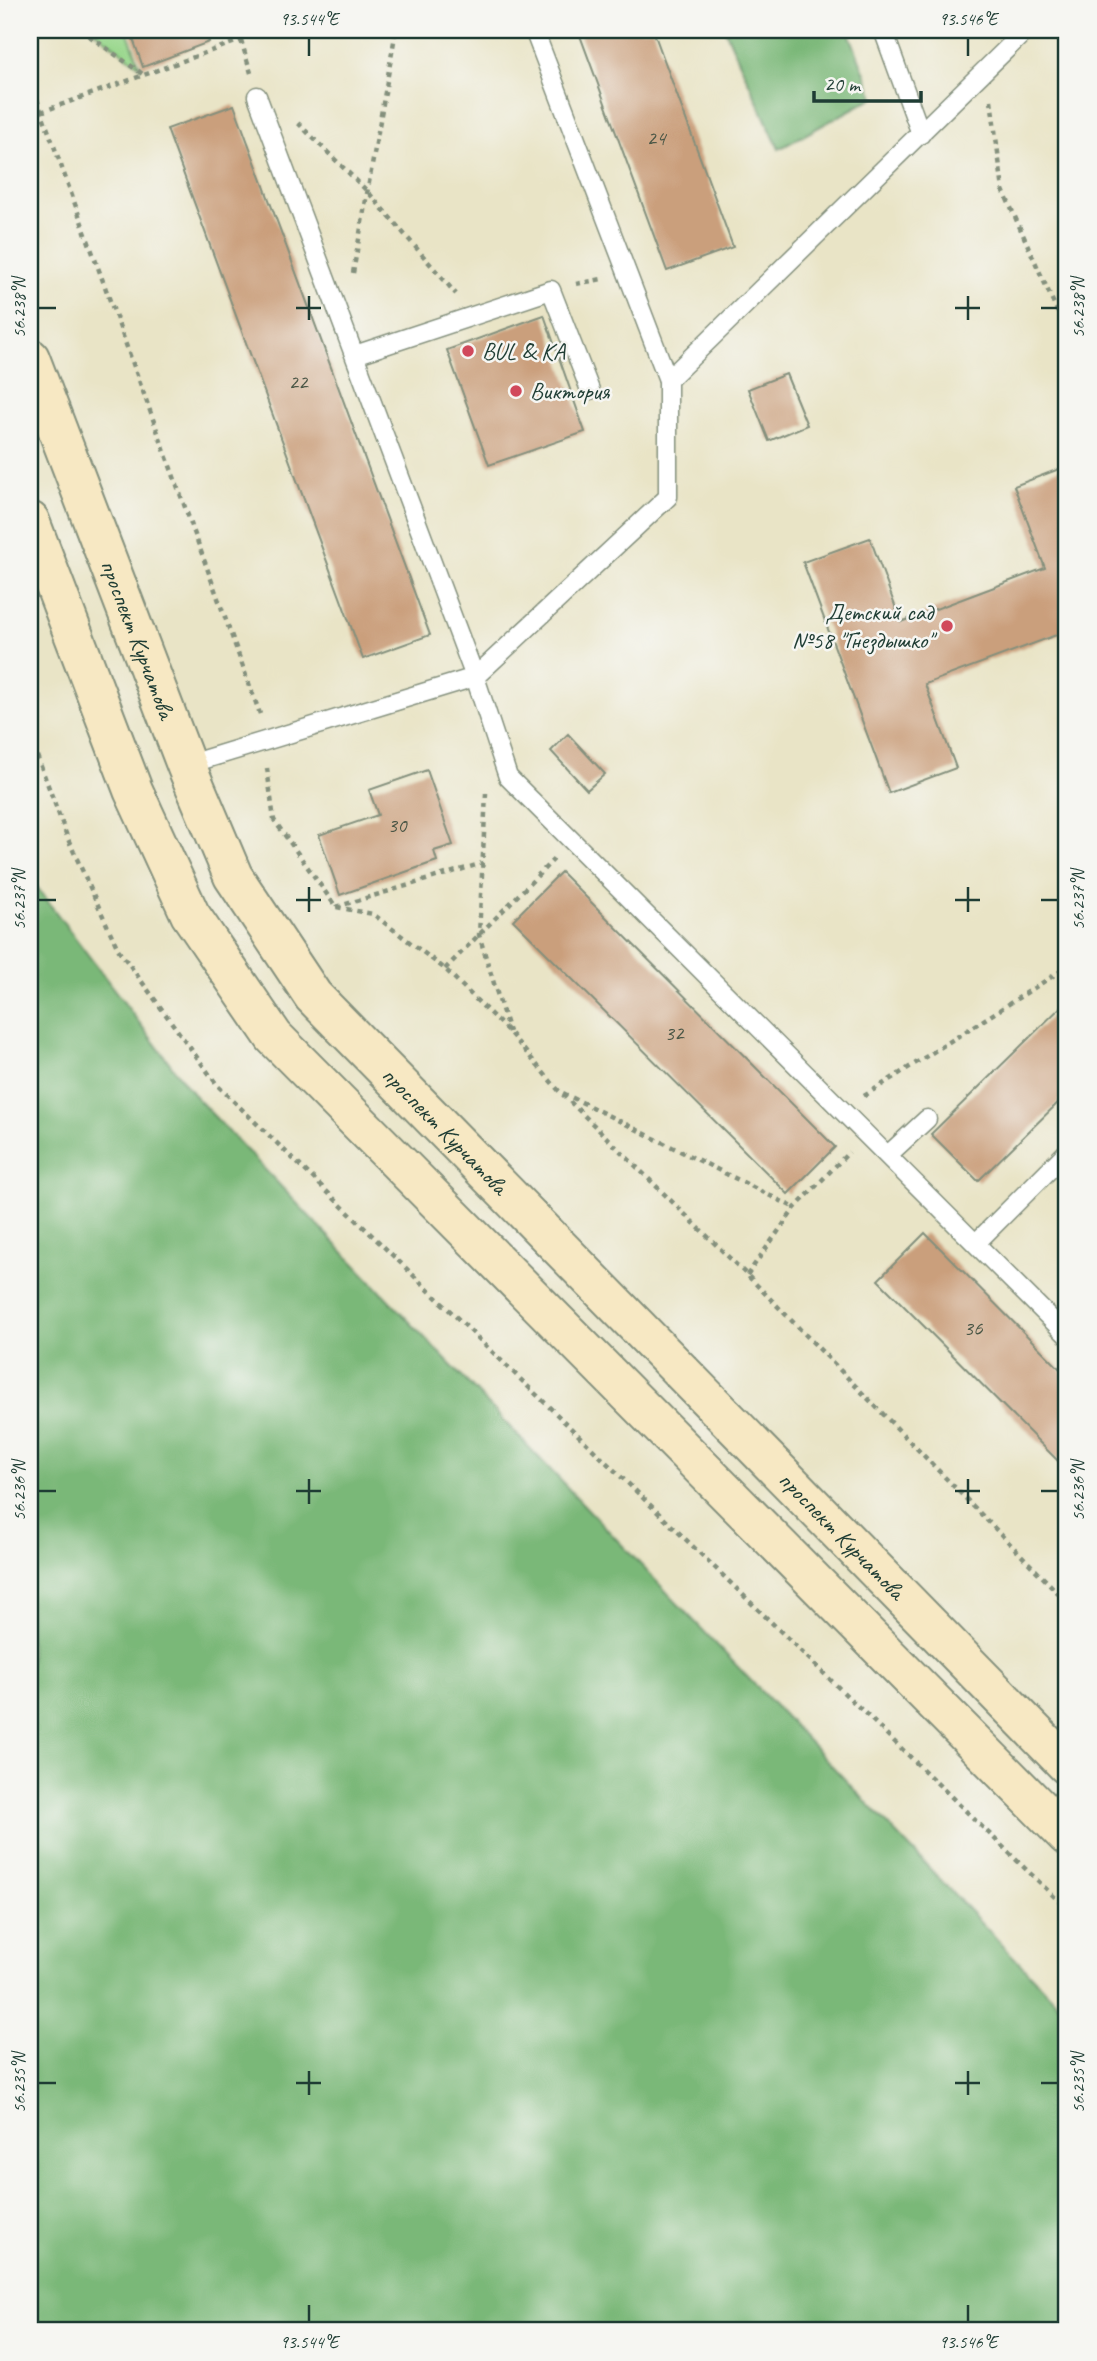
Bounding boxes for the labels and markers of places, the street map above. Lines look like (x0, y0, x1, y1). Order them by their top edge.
place label: BUL & KA (482, 336, 566, 366)
marker: BUL & KA (460, 343, 476, 359)
place label: Виктория (530, 376, 611, 406)
marker: Виктория (508, 383, 524, 399)
place label: Детский сад №58 "Гнездышко" (792, 597, 938, 655)
marker: Детский сад №58 "Гнездышко" (939, 618, 955, 634)

